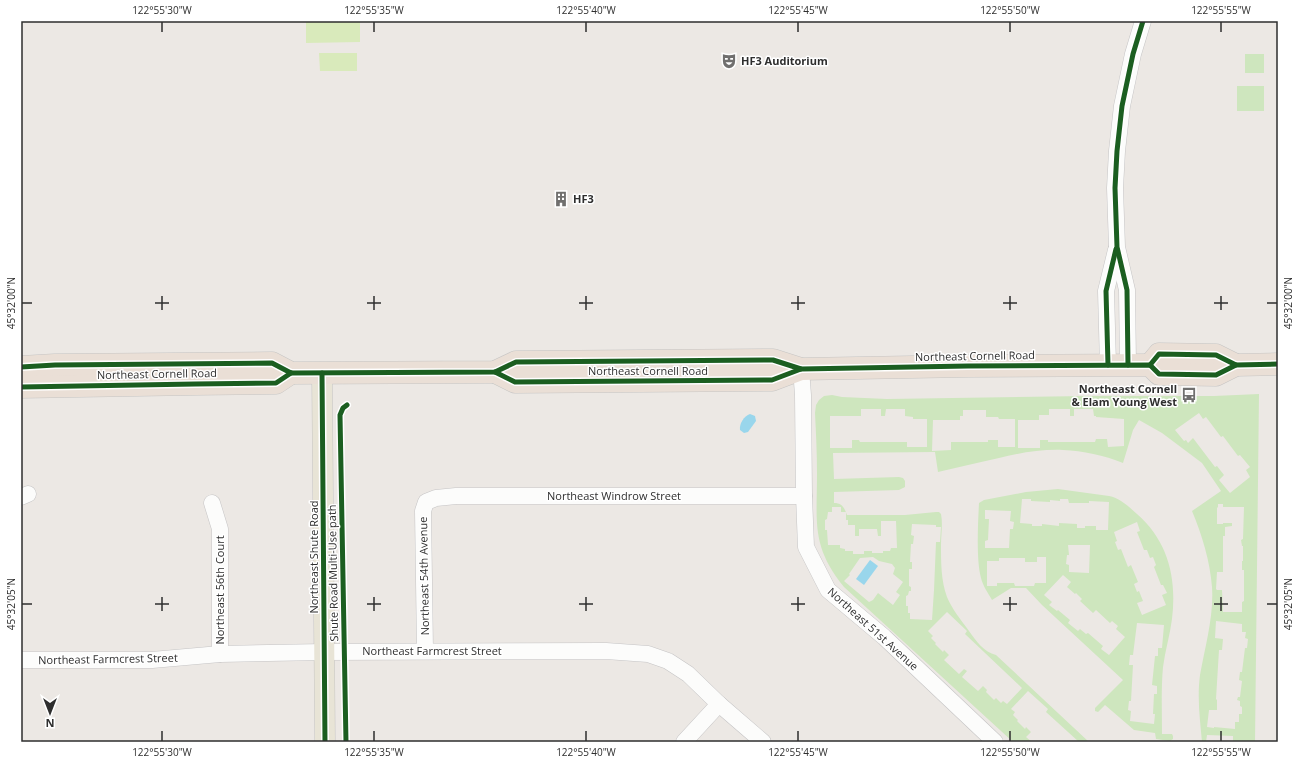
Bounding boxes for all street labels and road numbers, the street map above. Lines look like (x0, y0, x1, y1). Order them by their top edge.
street label: Northeast Cornell Road (915, 347, 1035, 364)
street label: Northeast Cornell Road (588, 363, 708, 378)
street label: Northeast Cornell Road (97, 365, 217, 382)
street label: Northeast Windrow Street (547, 488, 681, 503)
street label: Northeast Shute Road (306, 500, 321, 614)
street label: Shute Road Multi-Use path (324, 504, 341, 642)
street label: Northeast 54th Avenue (415, 516, 432, 636)
street label: Northeast 56th Court (212, 535, 227, 645)
street label: Northeast 51st Avenue (825, 584, 922, 673)
street label: Northeast Farmcrest Street (362, 643, 502, 658)
street label: Northeast Farmcrest Street (38, 650, 178, 667)

